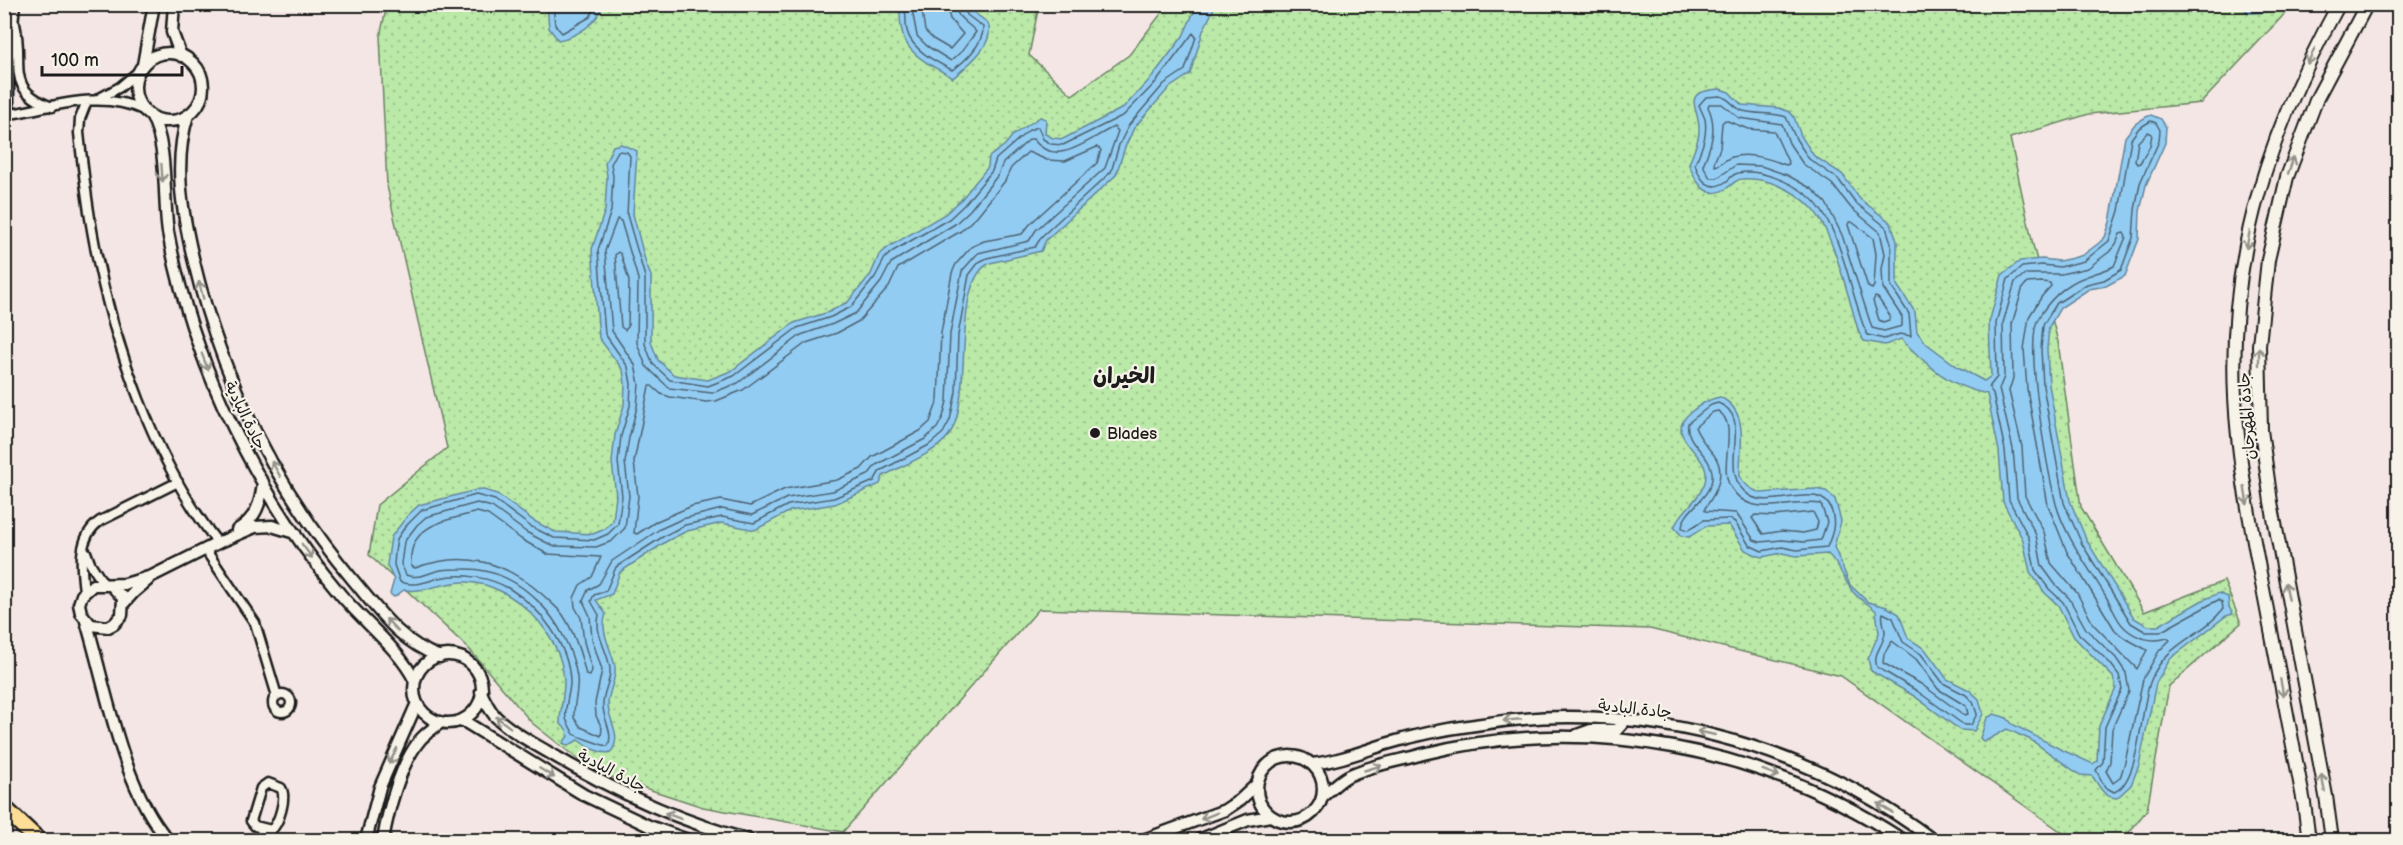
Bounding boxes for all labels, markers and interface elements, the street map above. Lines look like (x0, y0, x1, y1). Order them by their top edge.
scale bar (42, 39, 182, 77)
one-way arrow (2305, 47, 2317, 64)
text: 100 m (51, 50, 99, 71)
one-way arrow (2287, 156, 2298, 175)
one-way arrow (157, 162, 168, 182)
one-way arrow (2242, 229, 2253, 249)
one-way arrow (194, 281, 206, 300)
one-way arrow (2253, 347, 2265, 367)
one-way arrow (200, 352, 211, 371)
district label: الخيران (1093, 363, 1155, 390)
street label: جادة المهرجان (2235, 371, 2260, 460)
street label: جادة البادية (220, 378, 269, 453)
place label: Blades (1107, 425, 1157, 444)
marker: Blades (1088, 426, 1102, 440)
one-way arrow (269, 461, 281, 478)
one-way arrow (2240, 486, 2251, 506)
one-way arrow (301, 543, 314, 559)
one-way arrow (2281, 582, 2292, 601)
one-way arrow (385, 618, 399, 633)
one-way arrow (2277, 677, 2288, 697)
street label: جادة البادية (1597, 696, 1673, 723)
one-way arrow (496, 715, 512, 728)
one-way arrow (1502, 715, 1522, 726)
one-way arrow (1696, 727, 1715, 739)
street label: جادة البادية (574, 746, 648, 797)
one-way arrow (387, 747, 399, 765)
one-way arrow (1364, 761, 1383, 773)
one-way arrow (538, 768, 555, 780)
one-way arrow (1761, 768, 1780, 779)
one-way arrow (2317, 773, 2328, 793)
one-way arrow (1877, 801, 1894, 813)
one-way arrow (665, 810, 683, 821)
one-way arrow (1201, 811, 1219, 822)

